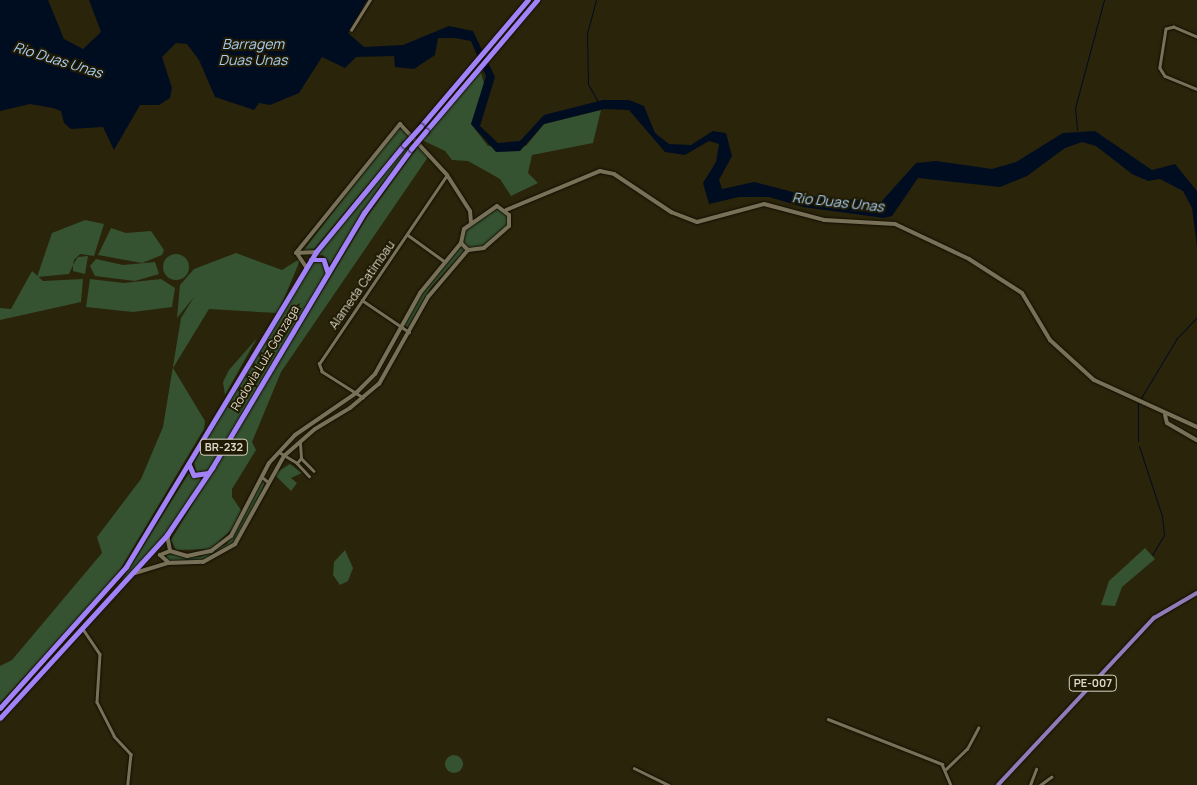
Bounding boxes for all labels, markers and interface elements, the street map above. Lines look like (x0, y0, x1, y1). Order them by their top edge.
water label: Barragem Duas Unas (219, 36, 287, 68)
water label: Rio Duas Unas (12, 39, 104, 81)
water label: Rio Duas Unas (791, 189, 885, 215)
street label: Alameda Catimbau (326, 238, 398, 332)
street label: Rodovia Luiz Gonzaga (228, 303, 302, 413)
road number: BR-232 (199, 438, 249, 456)
road number: PE-007 (1068, 674, 1118, 691)

